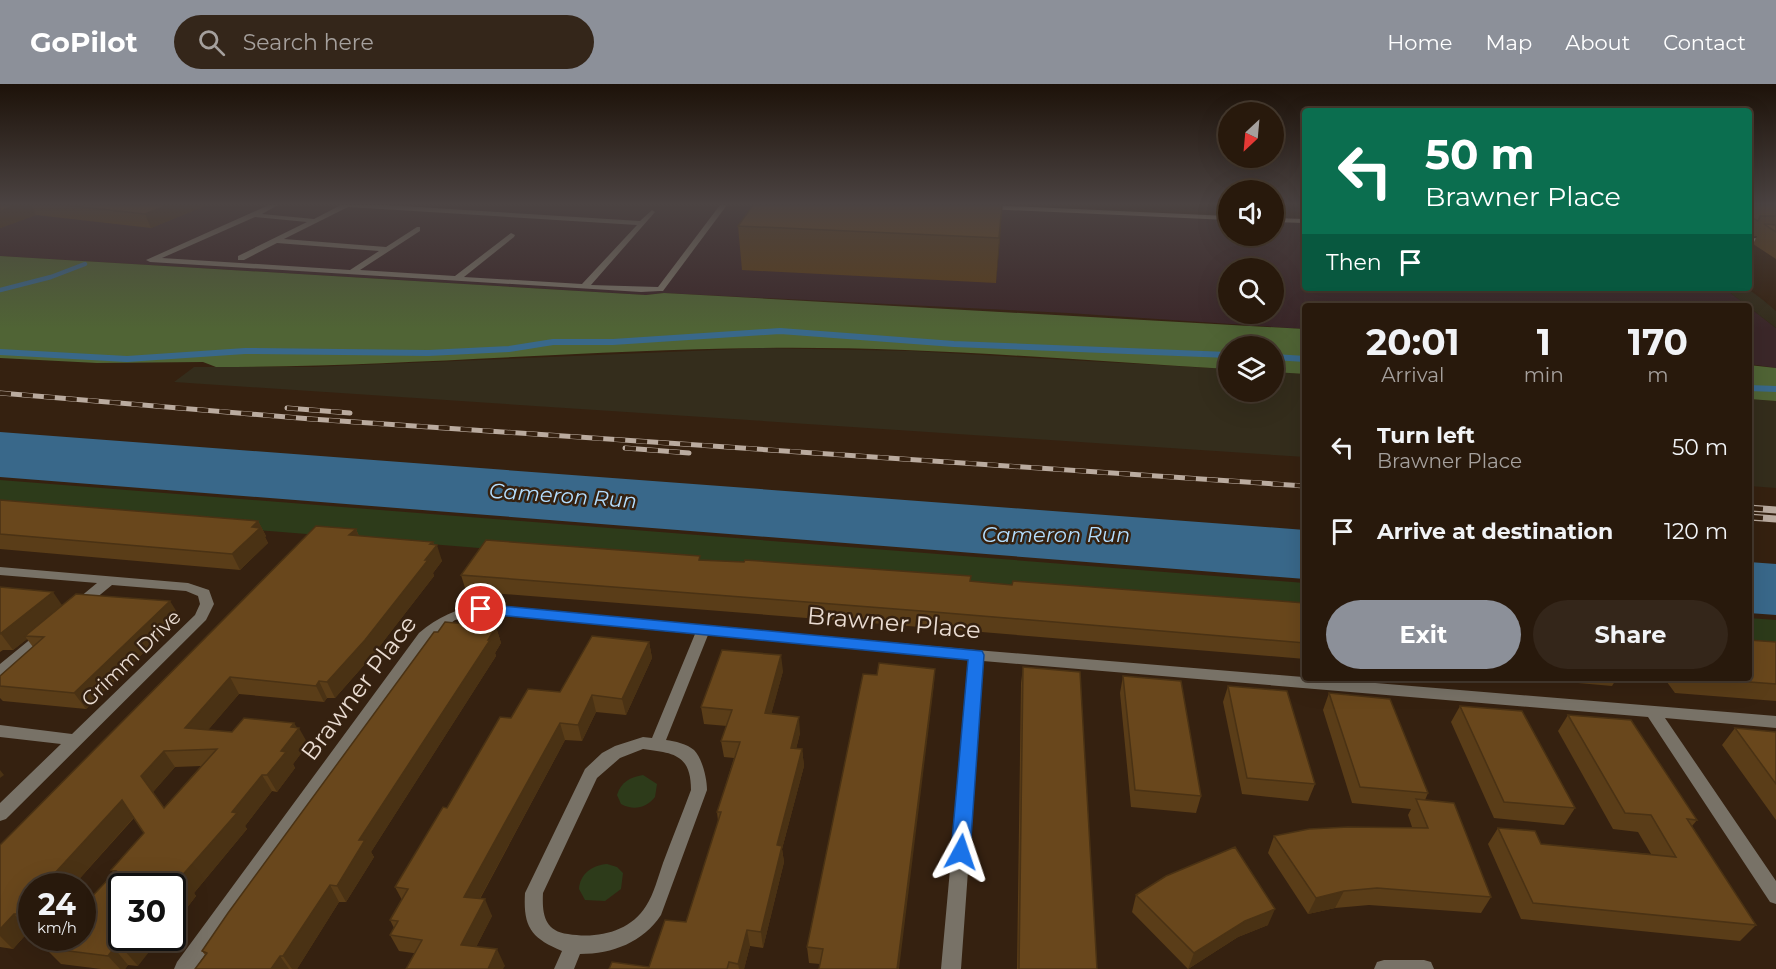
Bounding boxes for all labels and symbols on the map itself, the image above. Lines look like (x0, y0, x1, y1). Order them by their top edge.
north arrow (1218, 102, 1284, 168)
water label: Cameron Run (488, 478, 638, 513)
water label: Cameron Run (982, 522, 1130, 547)
pin (455, 583, 506, 634)
street label: Brawner Place (806, 600, 982, 645)
street label: Grimm Drive (76, 605, 186, 711)
street label: Brawner Place (295, 609, 423, 766)
position arrow (929, 820, 993, 884)
speed limit sign: 30 (108, 873, 186, 951)

